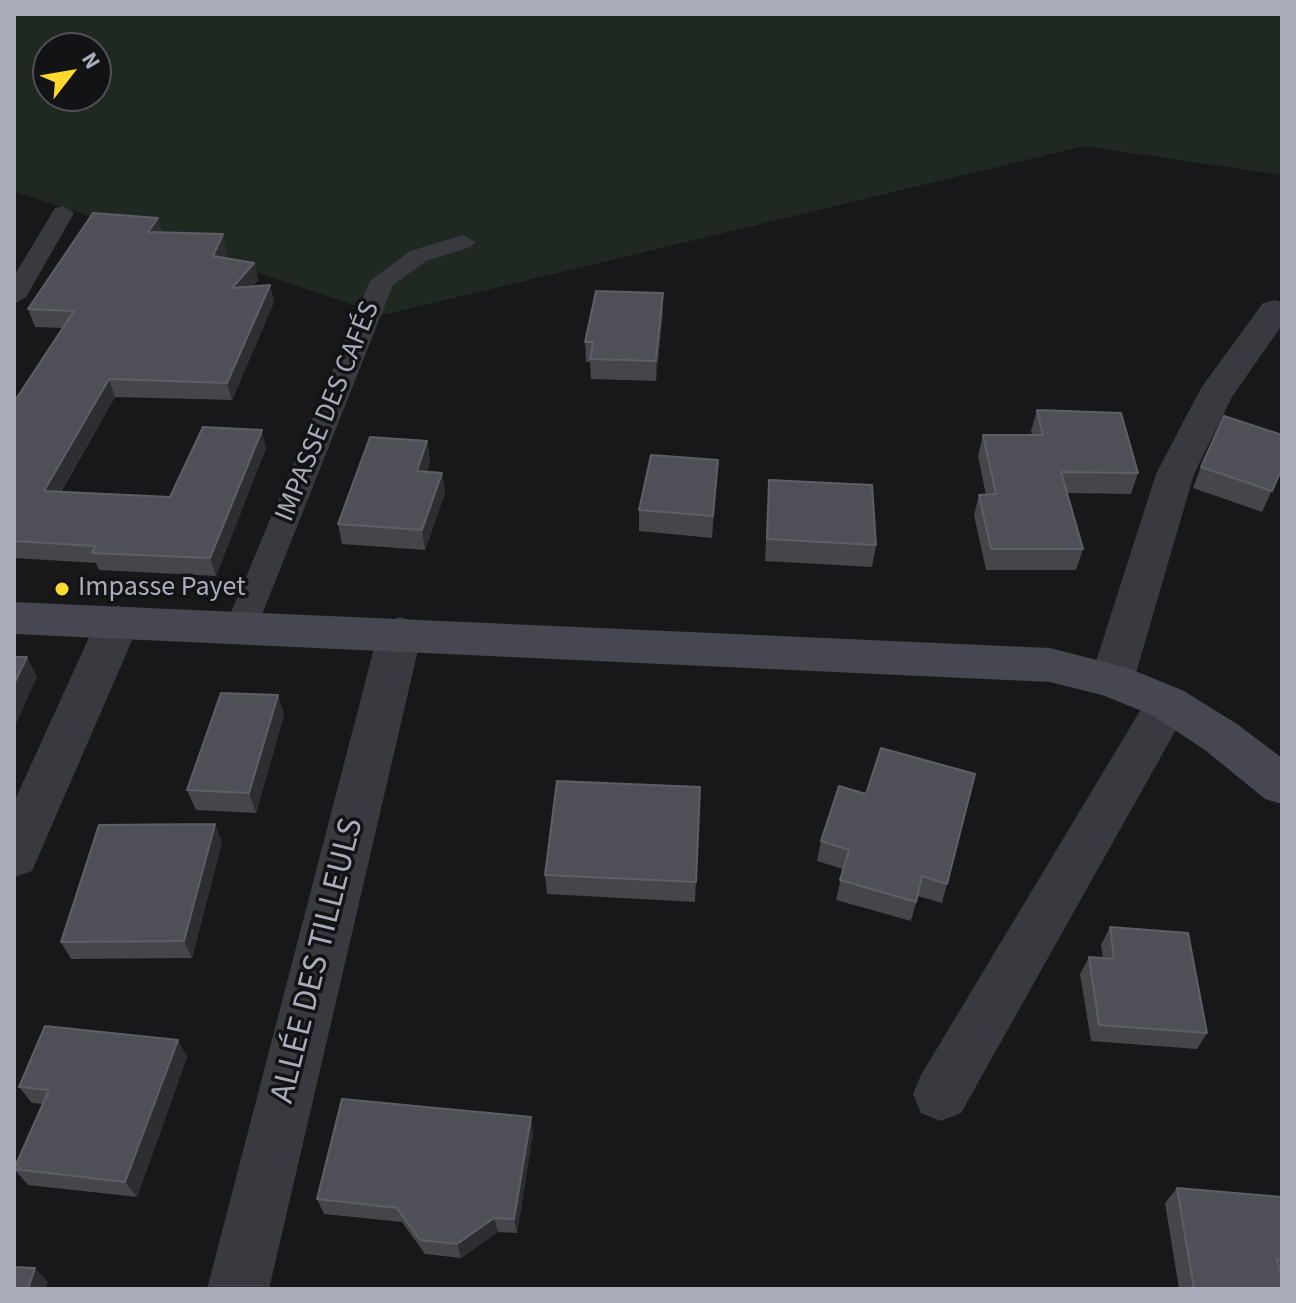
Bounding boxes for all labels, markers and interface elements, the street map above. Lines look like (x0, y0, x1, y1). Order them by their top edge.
north arrow (32, 32, 112, 112)
text: N (73, 46, 108, 75)
street label: IMPASSE DES CAFÉS (269, 297, 389, 527)
place label: Impasse Payet (78, 572, 246, 606)
marker: Impasse Payet (53, 580, 71, 598)
street label: ALLÉE DES TILLEULS (264, 814, 374, 1108)

